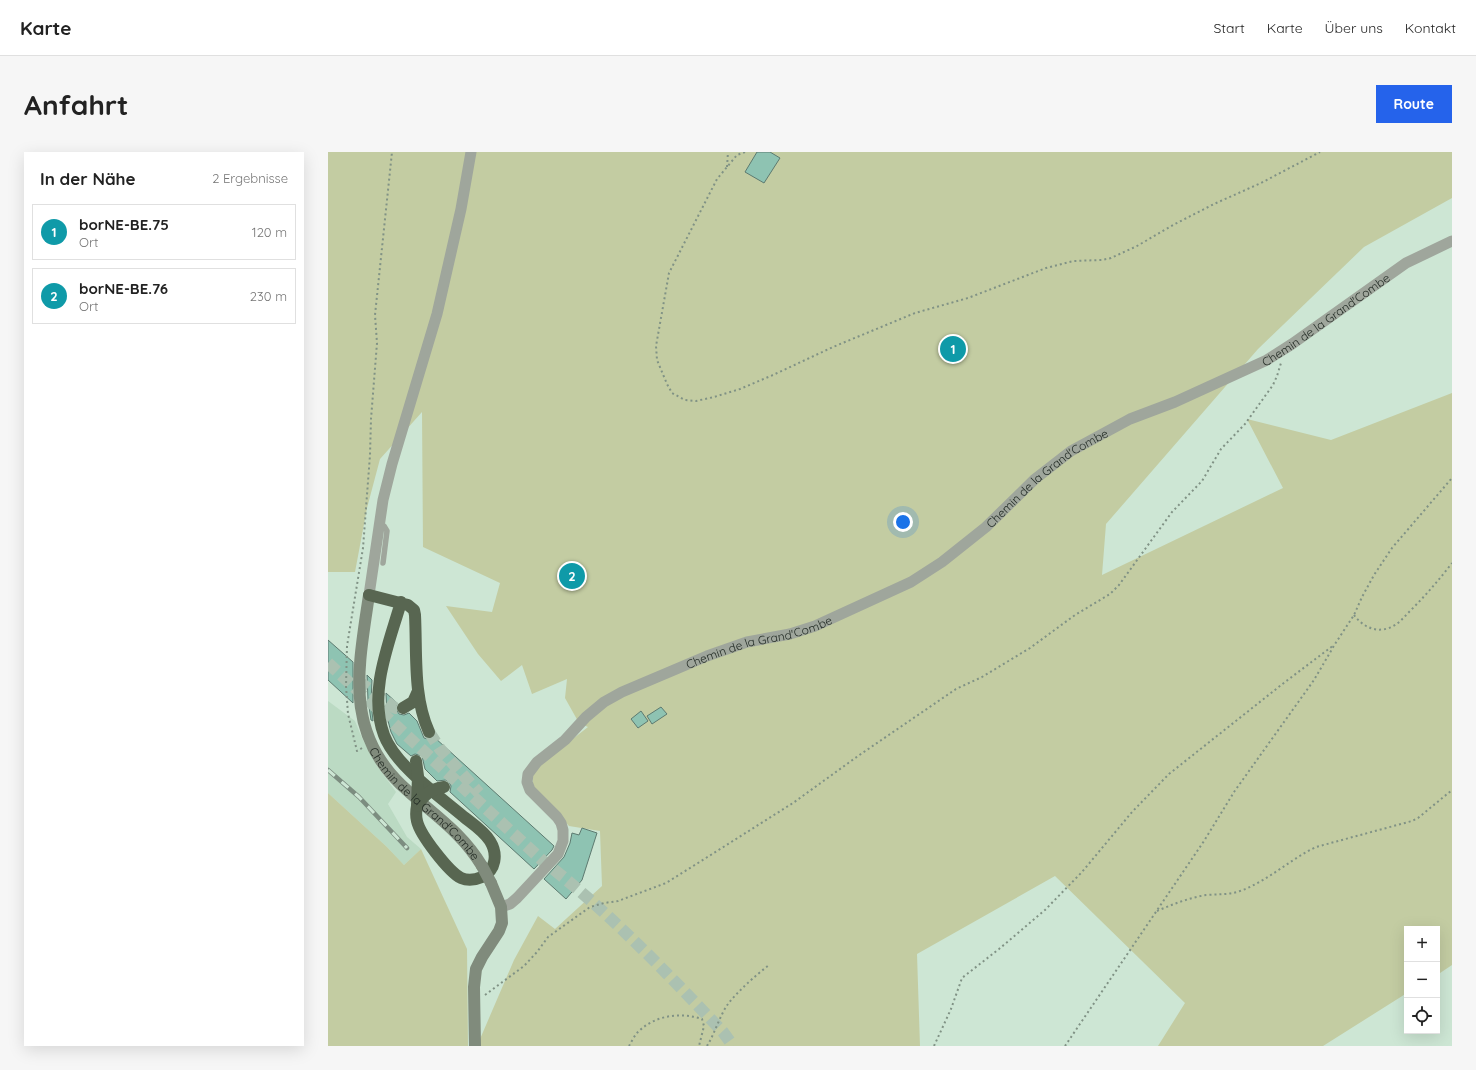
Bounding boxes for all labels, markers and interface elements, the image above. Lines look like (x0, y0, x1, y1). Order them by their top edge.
text: Karte (20, 16, 72, 40)
text: Start (1213, 19, 1245, 37)
text: Karte (1267, 19, 1303, 37)
text: Über uns (1325, 19, 1383, 37)
text: Kontakt (1405, 19, 1456, 37)
button: Route (1376, 85, 1452, 123)
text: Anfahrt (24, 87, 128, 122)
text: In der Nähe (40, 168, 136, 189)
text: 2 Ergebnisse (212, 170, 288, 186)
text: borNE-BE.75 (79, 215, 169, 234)
text: 1 (51, 224, 57, 240)
text: 120 m (252, 224, 287, 240)
text: Ort (79, 234, 98, 250)
street label: Chemin de la Grand'Combe (1259, 269, 1393, 369)
text: borNE-BE.76 (79, 279, 168, 298)
text: 2 (50, 288, 58, 304)
text: 230 m (250, 288, 287, 304)
text: Ort (79, 298, 98, 314)
pin: 1 (940, 334, 966, 364)
street label: Chemin de la Grand'Combe (983, 425, 1111, 531)
your location (893, 512, 913, 532)
pin: 2 (559, 561, 585, 591)
street label: Chemin de la Grand'Combe (683, 612, 835, 672)
street label: Chemin de la Grand'Combe (367, 744, 483, 863)
map controls (1404, 926, 1440, 1034)
button: + (1404, 926, 1440, 962)
button: − (1404, 962, 1440, 998)
button: locate (1404, 998, 1440, 1034)

